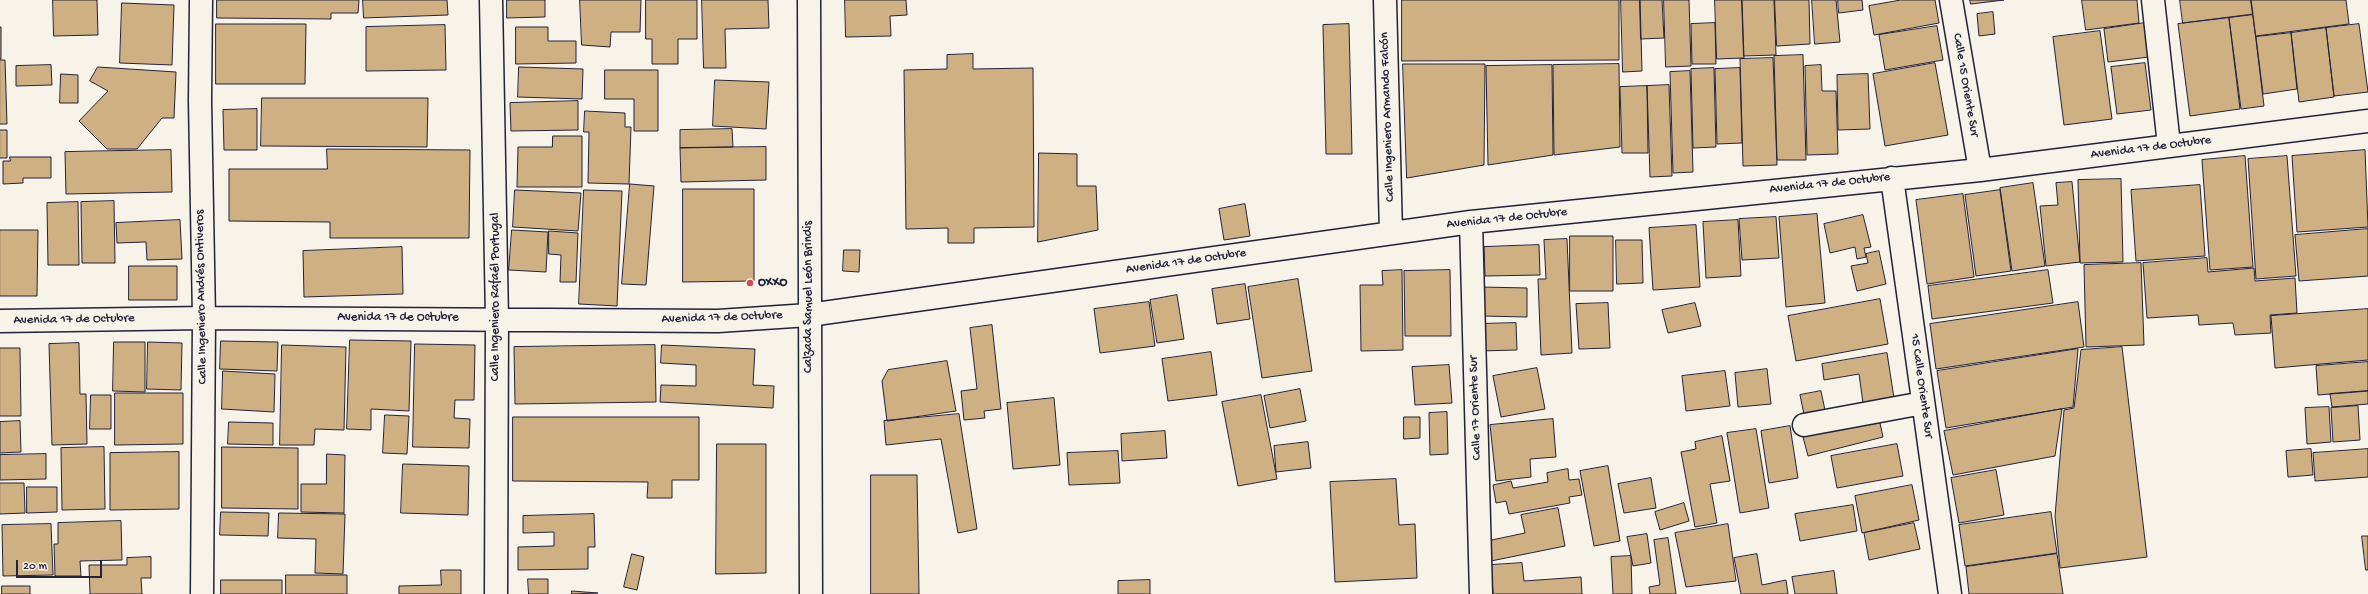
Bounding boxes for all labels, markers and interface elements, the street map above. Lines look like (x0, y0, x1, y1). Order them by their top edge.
street label: Calle Ingeniero Armando Falcón (1377, 32, 1399, 202)
street label: Calle 15 Oriente Sur (1948, 32, 1982, 138)
street label: Avenida 17 de Octubre (2090, 133, 2212, 163)
street label: Avenida 17 de Octubre (1769, 170, 1891, 198)
street label: Avenida 17 de Octubre (1446, 205, 1568, 233)
street label: Calle Ingeniero Andrés Ontiveros (193, 210, 211, 384)
street label: Calle Ingeniero Rafaél Portugal (488, 213, 504, 381)
street label: Calzada Samuel León Brindis (801, 221, 817, 373)
street label: Avenida 17 de Octubre (1125, 246, 1247, 278)
place label: OXXO (758, 275, 787, 291)
marker: OXXO (745, 278, 755, 288)
street label: Avenida 17 de Octubre (661, 308, 783, 328)
street label: Avenida 17 de Octubre (337, 310, 459, 326)
street label: Avenida 17 de Octubre (13, 311, 135, 329)
street label: 15 Calle Oriente Sur (1906, 333, 1936, 439)
street label: Calle 17 Oriente Sur (1466, 355, 1486, 461)
scale bar (18, 552, 104, 578)
text: 20 m (23, 560, 47, 574)

